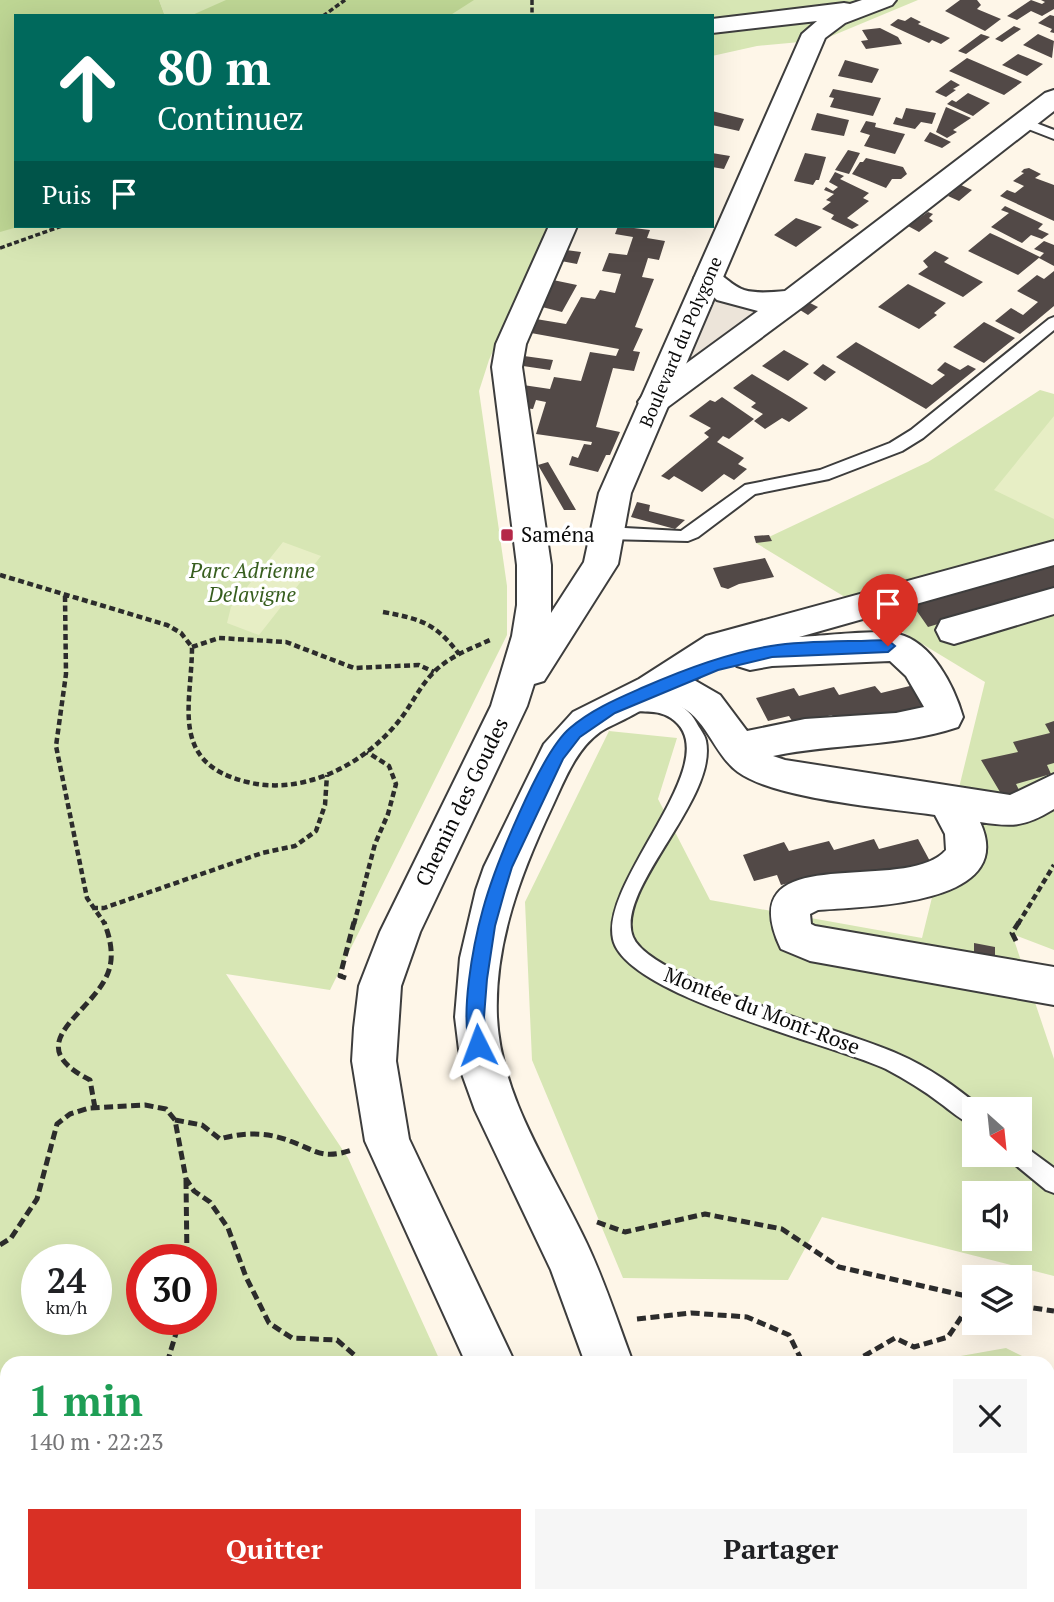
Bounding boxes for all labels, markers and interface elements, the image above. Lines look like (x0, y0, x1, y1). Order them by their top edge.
text: 80 m (157, 34, 271, 99)
icon: ahead (42, 42, 133, 133)
text: Continuez (157, 97, 304, 139)
icon: arrive (105, 175, 143, 213)
text: Puis (42, 177, 91, 211)
street label: Boulevard du Polygone (633, 253, 727, 431)
place label: Saména (521, 520, 595, 548)
marker: Saména (499, 527, 515, 543)
park label: Parc Adrienne Delavigne (188, 556, 315, 608)
pin (858, 574, 918, 646)
icon: arrive (869, 585, 907, 623)
street label: Chemin des Goudes (408, 713, 514, 891)
street label: Montée du Mont-Rose (660, 960, 864, 1060)
position arrow (441, 1008, 515, 1082)
north arrow (962, 1097, 1032, 1167)
map controls (962, 1097, 1032, 1335)
button: sound (962, 1181, 1032, 1251)
speed limit sign: 30 (126, 1244, 217, 1335)
text: 24 (47, 1257, 86, 1303)
button: layers (962, 1265, 1032, 1335)
text: km/h (46, 1295, 87, 1319)
text: 1 min (28, 1372, 143, 1428)
button: close (953, 1379, 1027, 1453)
text: 140 m · 22:23 (28, 1426, 163, 1457)
button: Quitter (28, 1509, 521, 1589)
button: Partager (535, 1509, 1027, 1589)

